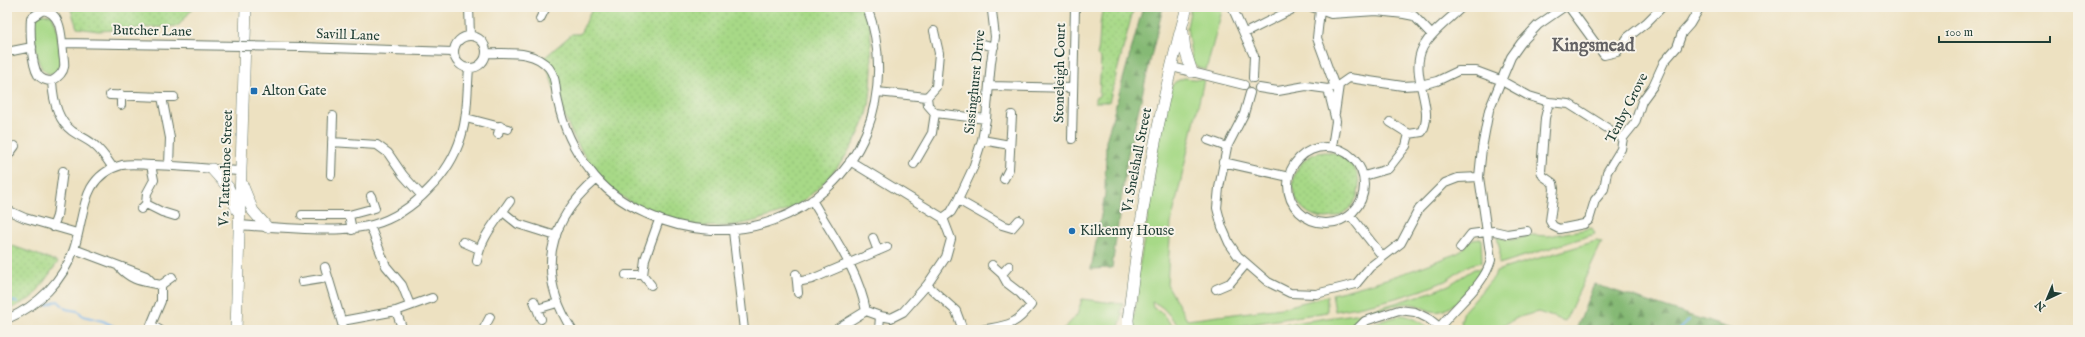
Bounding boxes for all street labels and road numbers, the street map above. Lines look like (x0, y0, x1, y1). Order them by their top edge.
street label: Butcher Lane (112, 21, 192, 41)
street label: Stoneleigh Court (1050, 23, 1070, 123)
street label: Savill Lane (316, 25, 381, 45)
street label: Sissinghurst Drive (961, 28, 989, 135)
street label: Tenby Grove (1602, 69, 1653, 146)
street label: V1 Snelshall Street (1118, 106, 1156, 215)
street label: V2 Tattenhoe Street (215, 109, 237, 228)

